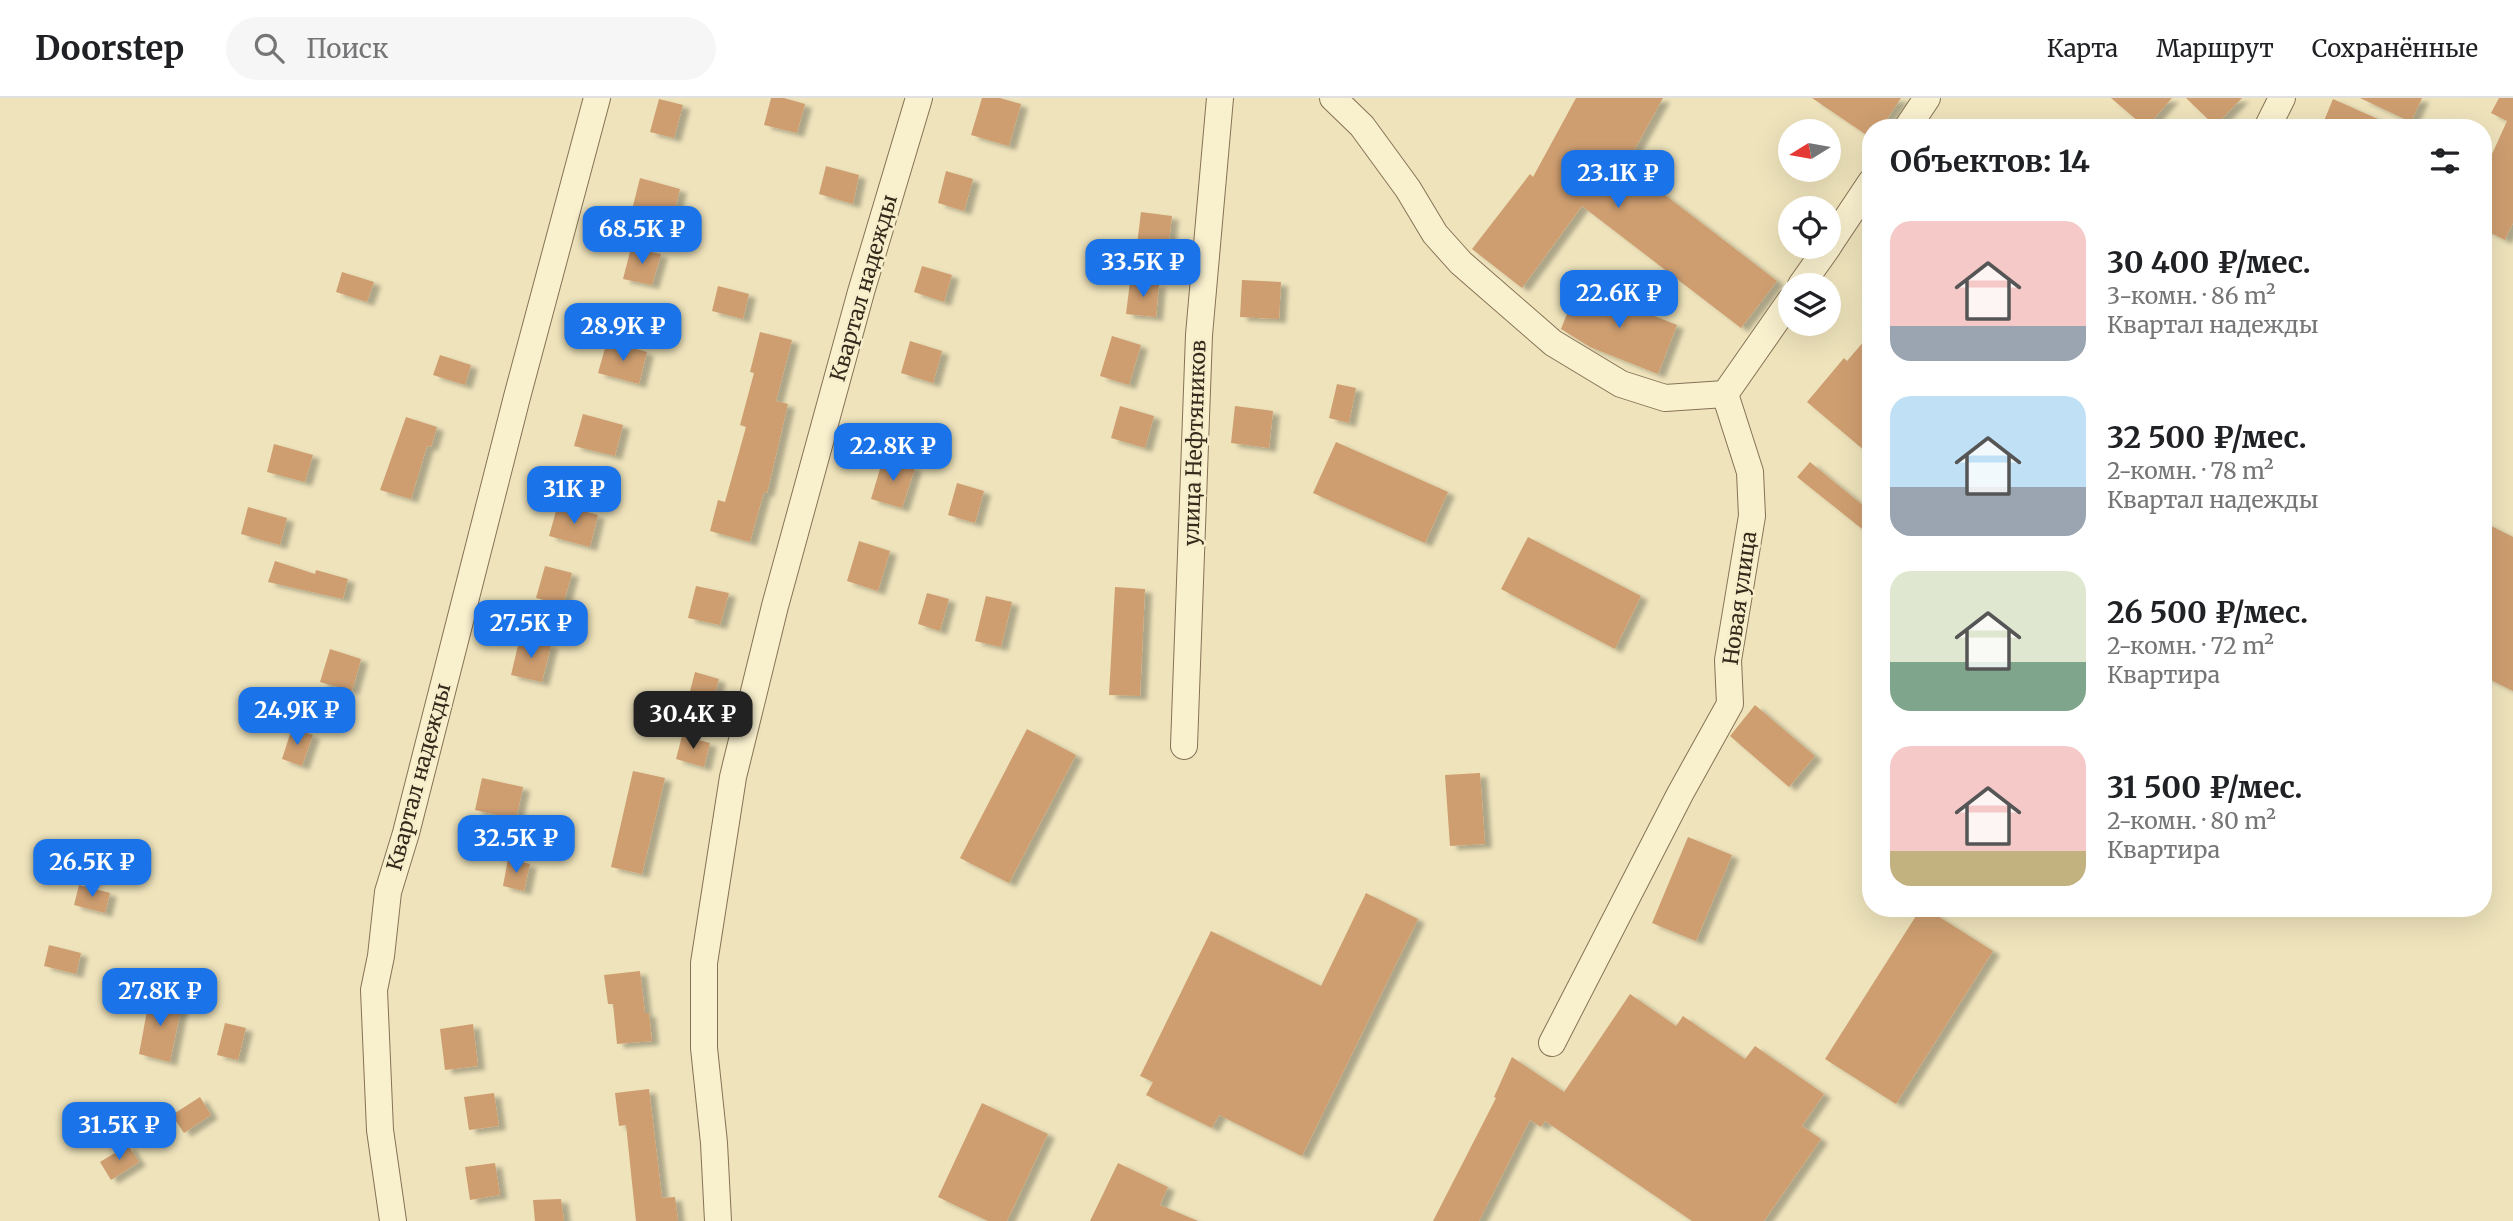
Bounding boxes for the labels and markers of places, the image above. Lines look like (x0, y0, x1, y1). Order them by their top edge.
pin: 23.1K ₽ (1553, 150, 1683, 210)
pin: 68.5K ₽ (577, 206, 707, 266)
pin: 33.5K ₽ (1078, 240, 1208, 299)
pin: 22.6K ₽ (1554, 271, 1684, 330)
pin: 28.9K ₽ (558, 303, 688, 363)
pin: 22.8K ₽ (828, 424, 958, 483)
pin: 31K ₽ (525, 466, 623, 526)
pin: 27.5K ₽ (466, 601, 596, 660)
pin: 24.9K ₽ (232, 688, 362, 747)
pin: 30.4K ₽ (628, 692, 758, 751)
pin: 32.5K ₽ (451, 816, 581, 875)
pin: 26.5K ₽ (27, 840, 157, 899)
pin: 27.8K ₽ (95, 968, 225, 1028)
pin: 31.5K ₽ (54, 1102, 184, 1162)

